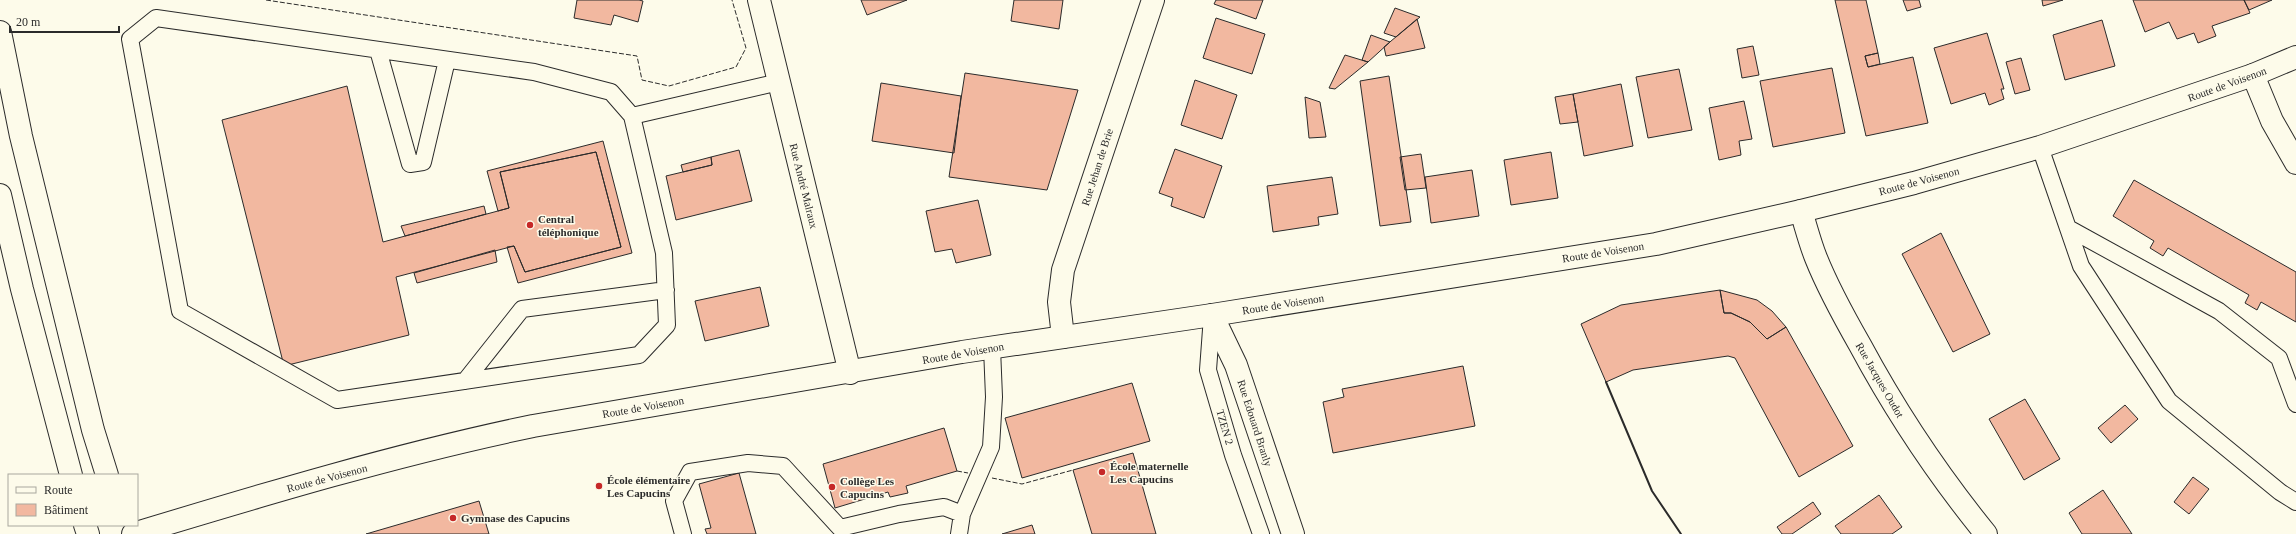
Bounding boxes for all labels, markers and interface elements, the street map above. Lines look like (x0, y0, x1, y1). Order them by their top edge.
scale bar (10, 8, 119, 34)
text: 20 m (16, 15, 41, 29)
street label: Route de Voisenon (2186, 64, 2268, 104)
street label: Rue Jehan de Brie (1079, 127, 1115, 207)
street label: Rue André Malraux (788, 142, 821, 230)
street label: Route de Voisenon (1877, 164, 1961, 198)
place label: Central téléphonique (538, 213, 599, 238)
marker: Central téléphonique (525, 220, 535, 230)
street label: Route de Voisenon (1561, 240, 1645, 264)
street label: Route de Voisenon (1241, 292, 1325, 316)
street label: Route de Voisenon (921, 340, 1005, 366)
street label: Rue Jacques Oudot (1854, 340, 1906, 420)
street label: Rue Edouard Branly (1235, 378, 1275, 468)
street label: Route de Voisenon (601, 394, 685, 420)
street label: TZEN 2 (1214, 408, 1236, 446)
place label: École maternelle Les Capucins (1110, 460, 1189, 485)
street label: Route de Voisenon (285, 461, 369, 495)
marker: École maternelle Les Capucins (1097, 467, 1107, 477)
legend (8, 474, 138, 526)
place label: École élémentaire Les Capucins (607, 474, 690, 499)
place label: Collège Les Capucins (840, 475, 895, 500)
marker: École élémentaire Les Capucins (594, 481, 604, 491)
marker: Collège Les Capucins (827, 482, 837, 492)
text: Route (44, 483, 73, 497)
text: Bâtiment (44, 503, 89, 517)
place label: Gymnase des Capucins (461, 512, 571, 524)
marker: Gymnase des Capucins (448, 513, 458, 523)

